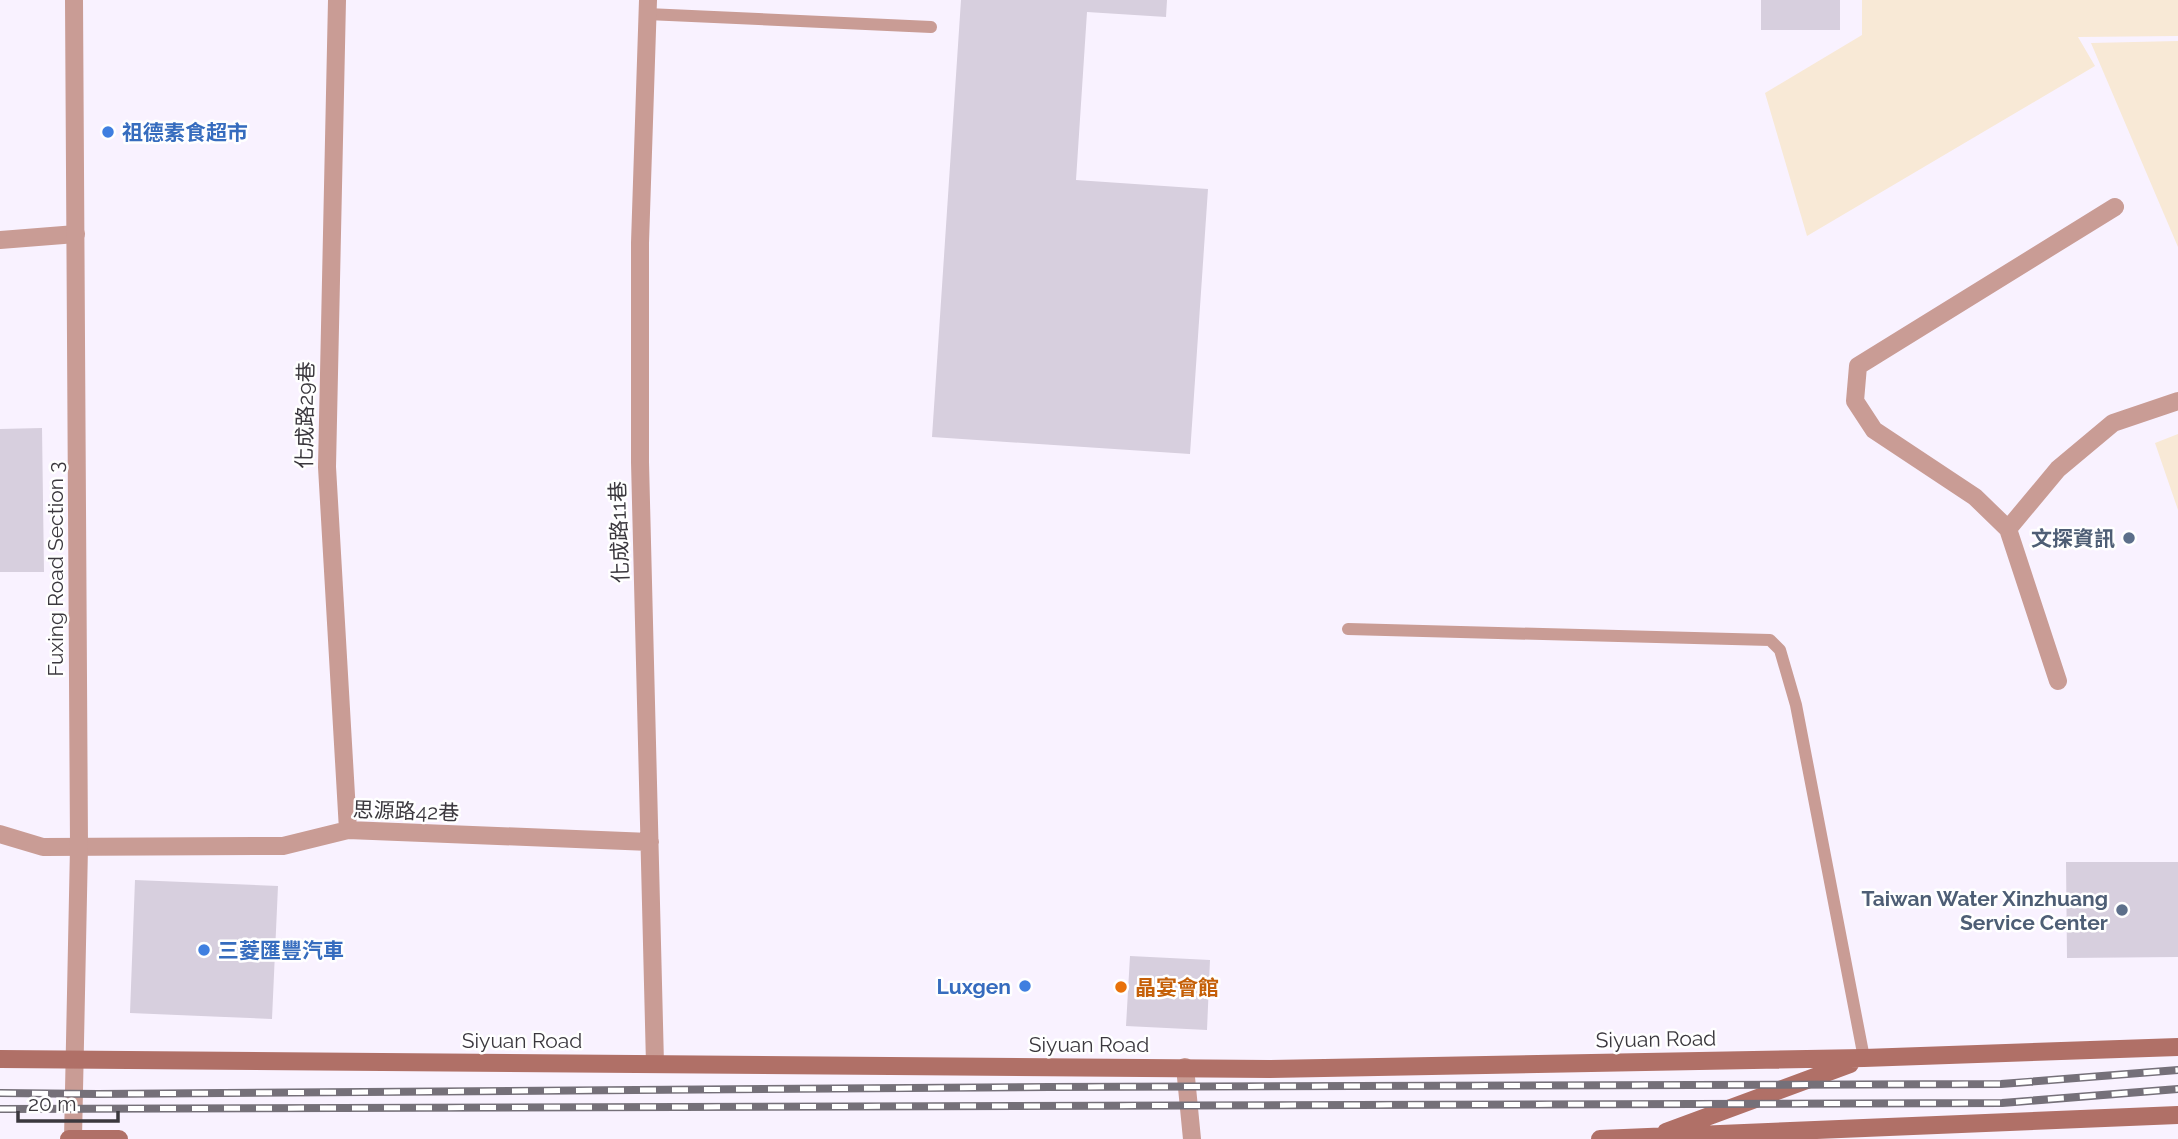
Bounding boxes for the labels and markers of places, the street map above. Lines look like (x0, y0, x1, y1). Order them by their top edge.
place label: 祖德素食超市 (122, 120, 248, 145)
marker: 祖德素食超市 (100, 124, 116, 140)
place label: 文探資訊 (2031, 526, 2115, 551)
marker: 文探資訊 (2121, 530, 2137, 546)
place label: Taiwan Water Xinzhuang Service Center (1862, 886, 2108, 935)
marker: Taiwan Water Xinzhuang Service Center (2114, 902, 2130, 918)
place label: 三菱匯豐汽車 (218, 938, 344, 963)
marker: 三菱匯豐汽車 (196, 942, 212, 958)
place label: Luxgen (936, 974, 1011, 999)
place label: 晶宴會館 (1135, 975, 1219, 1000)
marker: Luxgen (1017, 978, 1033, 994)
marker: 晶宴會館 (1113, 979, 1129, 995)

